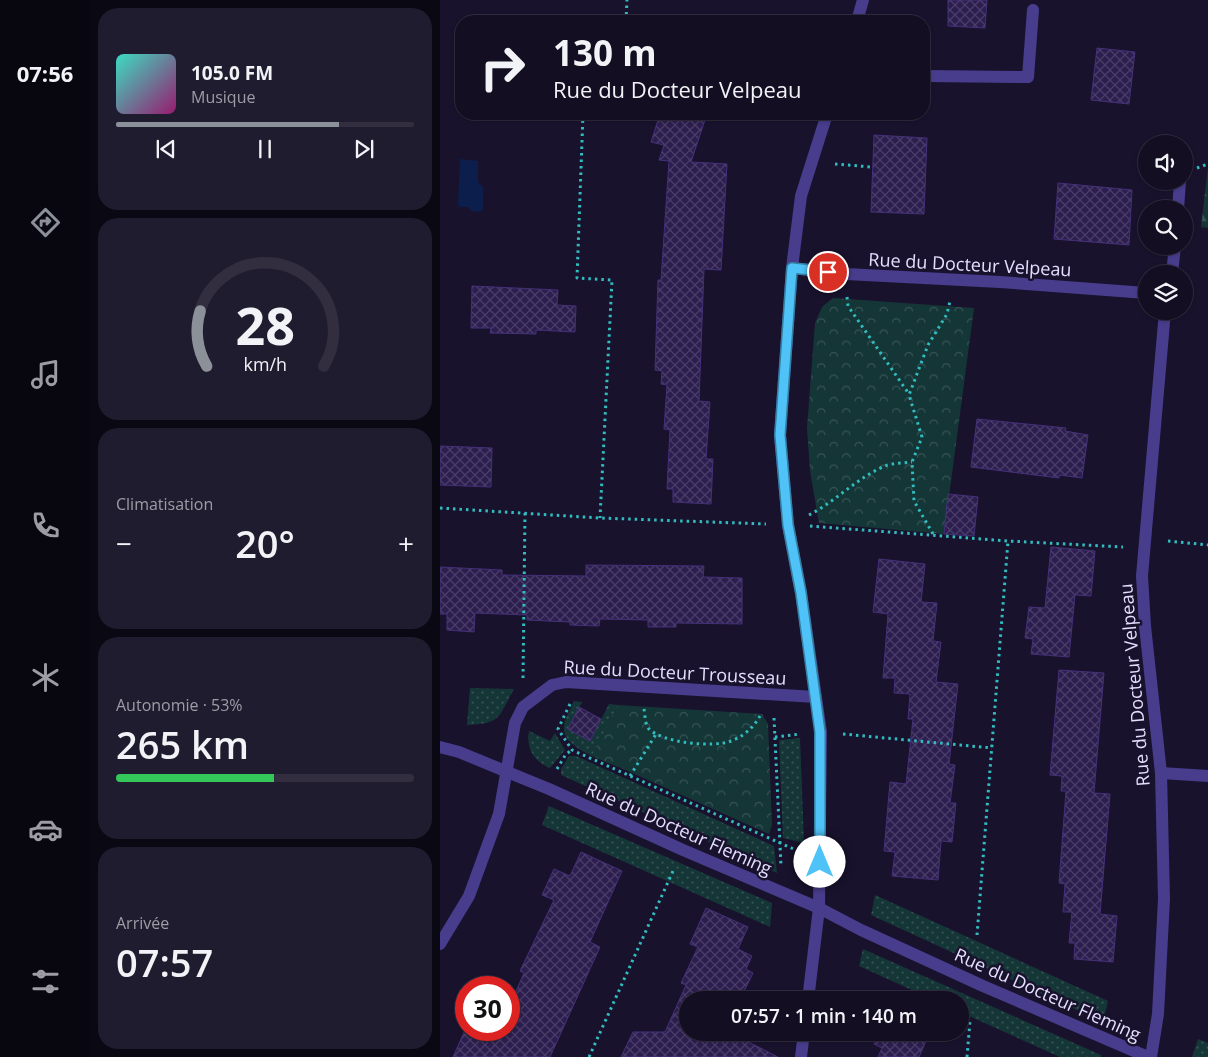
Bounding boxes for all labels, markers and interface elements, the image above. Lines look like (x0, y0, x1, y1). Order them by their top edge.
text: 130 m (553, 29, 657, 76)
icon: right (470, 35, 535, 100)
text: 07:56 (17, 58, 73, 88)
text: 105.0 FM (191, 60, 273, 86)
text: Rue du Docteur Velpeau (553, 74, 802, 104)
text: Musique (191, 86, 255, 108)
icon: previous (152, 135, 180, 163)
icon: pause (251, 135, 279, 163)
icon: next (350, 135, 378, 163)
map controls (1138, 135, 1193, 320)
button: sound (1138, 135, 1193, 190)
button: search (1138, 200, 1193, 255)
icon: directions (28, 205, 63, 240)
street label: Rue du Docteur Velpeau (868, 247, 1072, 281)
pin (807, 251, 849, 293)
icon: arrive (814, 258, 842, 286)
button: layers (1138, 265, 1193, 320)
text: 28 (235, 289, 295, 360)
text: km/h (243, 352, 287, 376)
icon: music (28, 357, 63, 392)
text: Climatisation (116, 493, 213, 515)
icon: phone (28, 508, 63, 543)
text: 20° (235, 517, 295, 569)
text: − (116, 524, 132, 562)
text: + (398, 524, 414, 562)
street label: Rue du Docteur Velpeau (1113, 583, 1155, 787)
street label: Rue du Docteur Trousseau (563, 654, 787, 690)
icon: climate (28, 660, 63, 695)
text: Autonomie · 53% (116, 694, 243, 716)
text: 265 km (116, 718, 249, 770)
street label: Rue du Docteur Fleming (582, 776, 776, 880)
icon: car (28, 812, 63, 847)
position arrow (793, 835, 845, 887)
text: Arrivée (116, 912, 169, 934)
text: 07:57 (116, 936, 213, 988)
street label: Rue du Docteur Fleming (951, 942, 1145, 1046)
icon: filters (28, 964, 63, 999)
speed limit sign: 30 (455, 976, 520, 1041)
text: 07:57 · 1 min · 140 m (731, 1003, 917, 1029)

